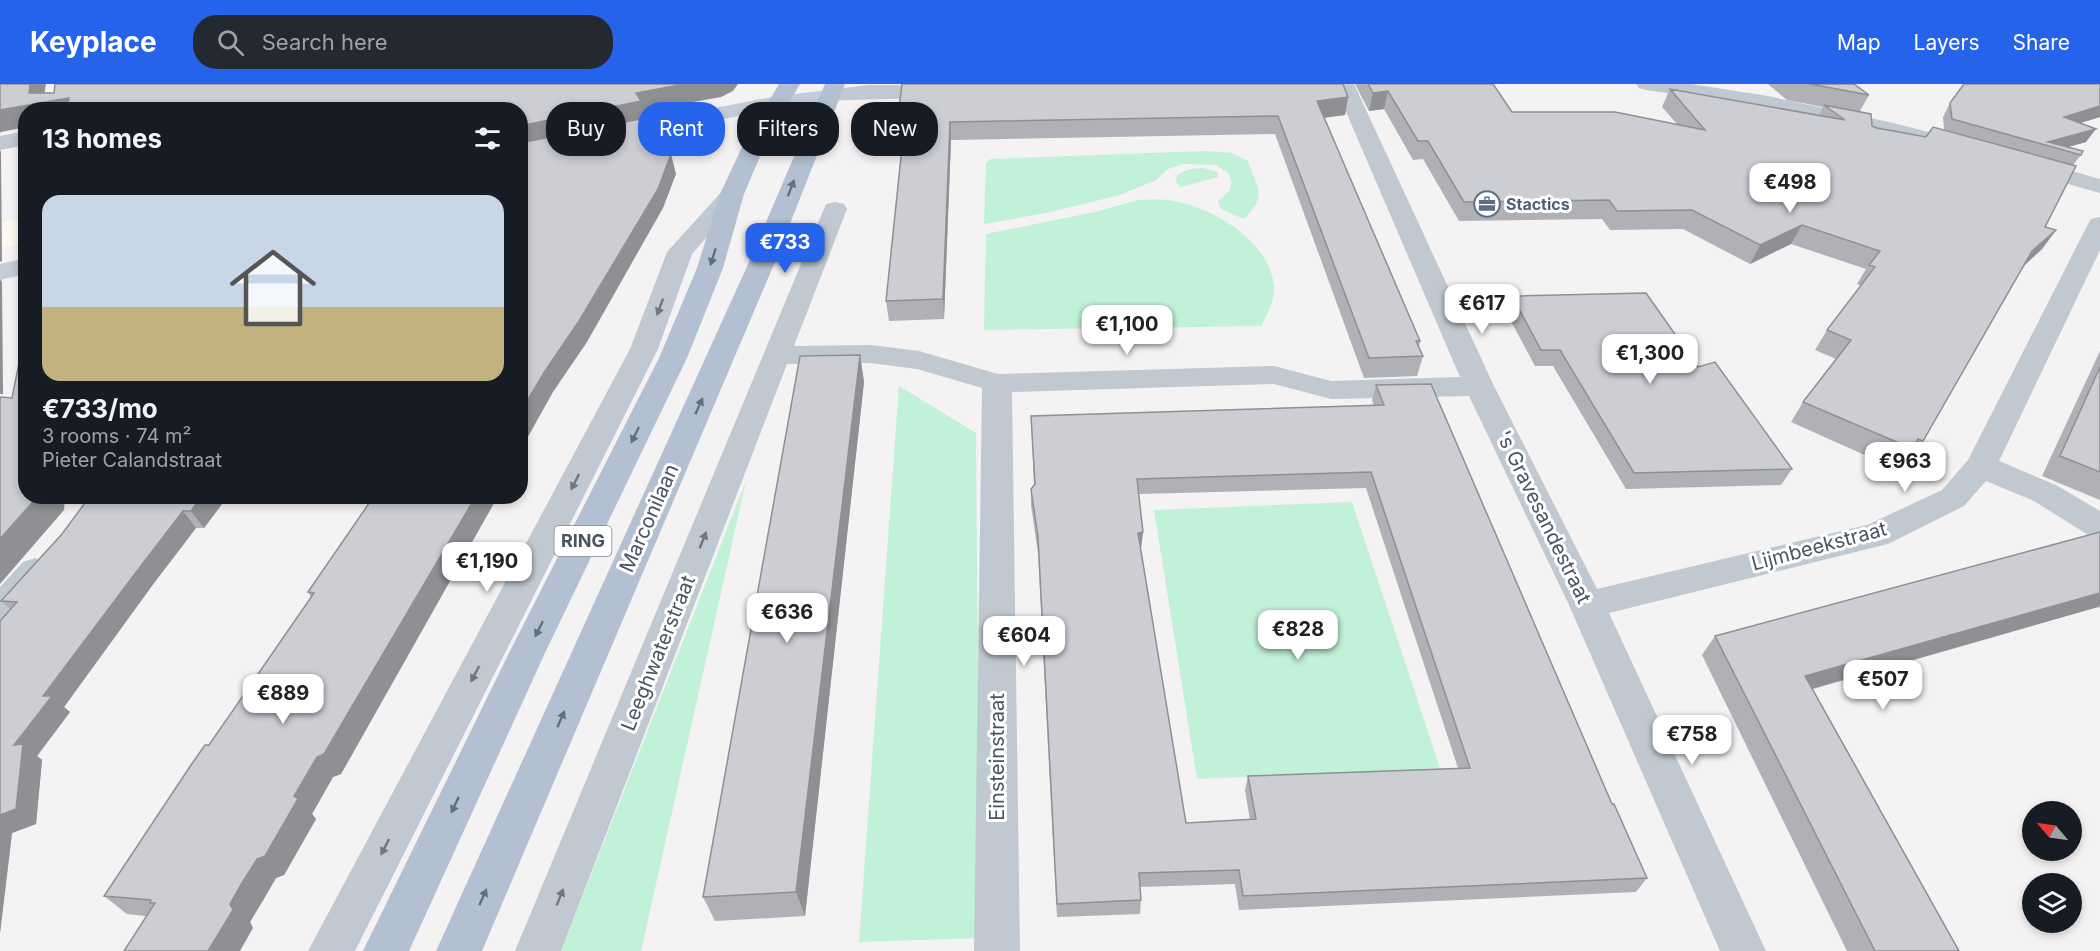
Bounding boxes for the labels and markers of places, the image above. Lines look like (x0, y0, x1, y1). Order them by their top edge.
pin: €498 (1754, 163, 1826, 214)
office icon: Stactics (1472, 189, 1502, 219)
place label: Stactics (1506, 194, 1570, 214)
pin: €733 (749, 223, 821, 274)
pin: €617 (1446, 284, 1518, 335)
pin: €1,100 (1078, 305, 1176, 356)
pin: €1,300 (1601, 334, 1699, 385)
pin: €963 (1869, 442, 1941, 493)
pin: €1,190 (438, 542, 536, 593)
pin: €636 (751, 593, 823, 644)
pin: €828 (1262, 610, 1334, 661)
pin: €604 (988, 616, 1060, 667)
pin: €507 (1847, 660, 1919, 711)
pin: €889 (247, 674, 319, 725)
pin: €758 (1656, 715, 1728, 766)

